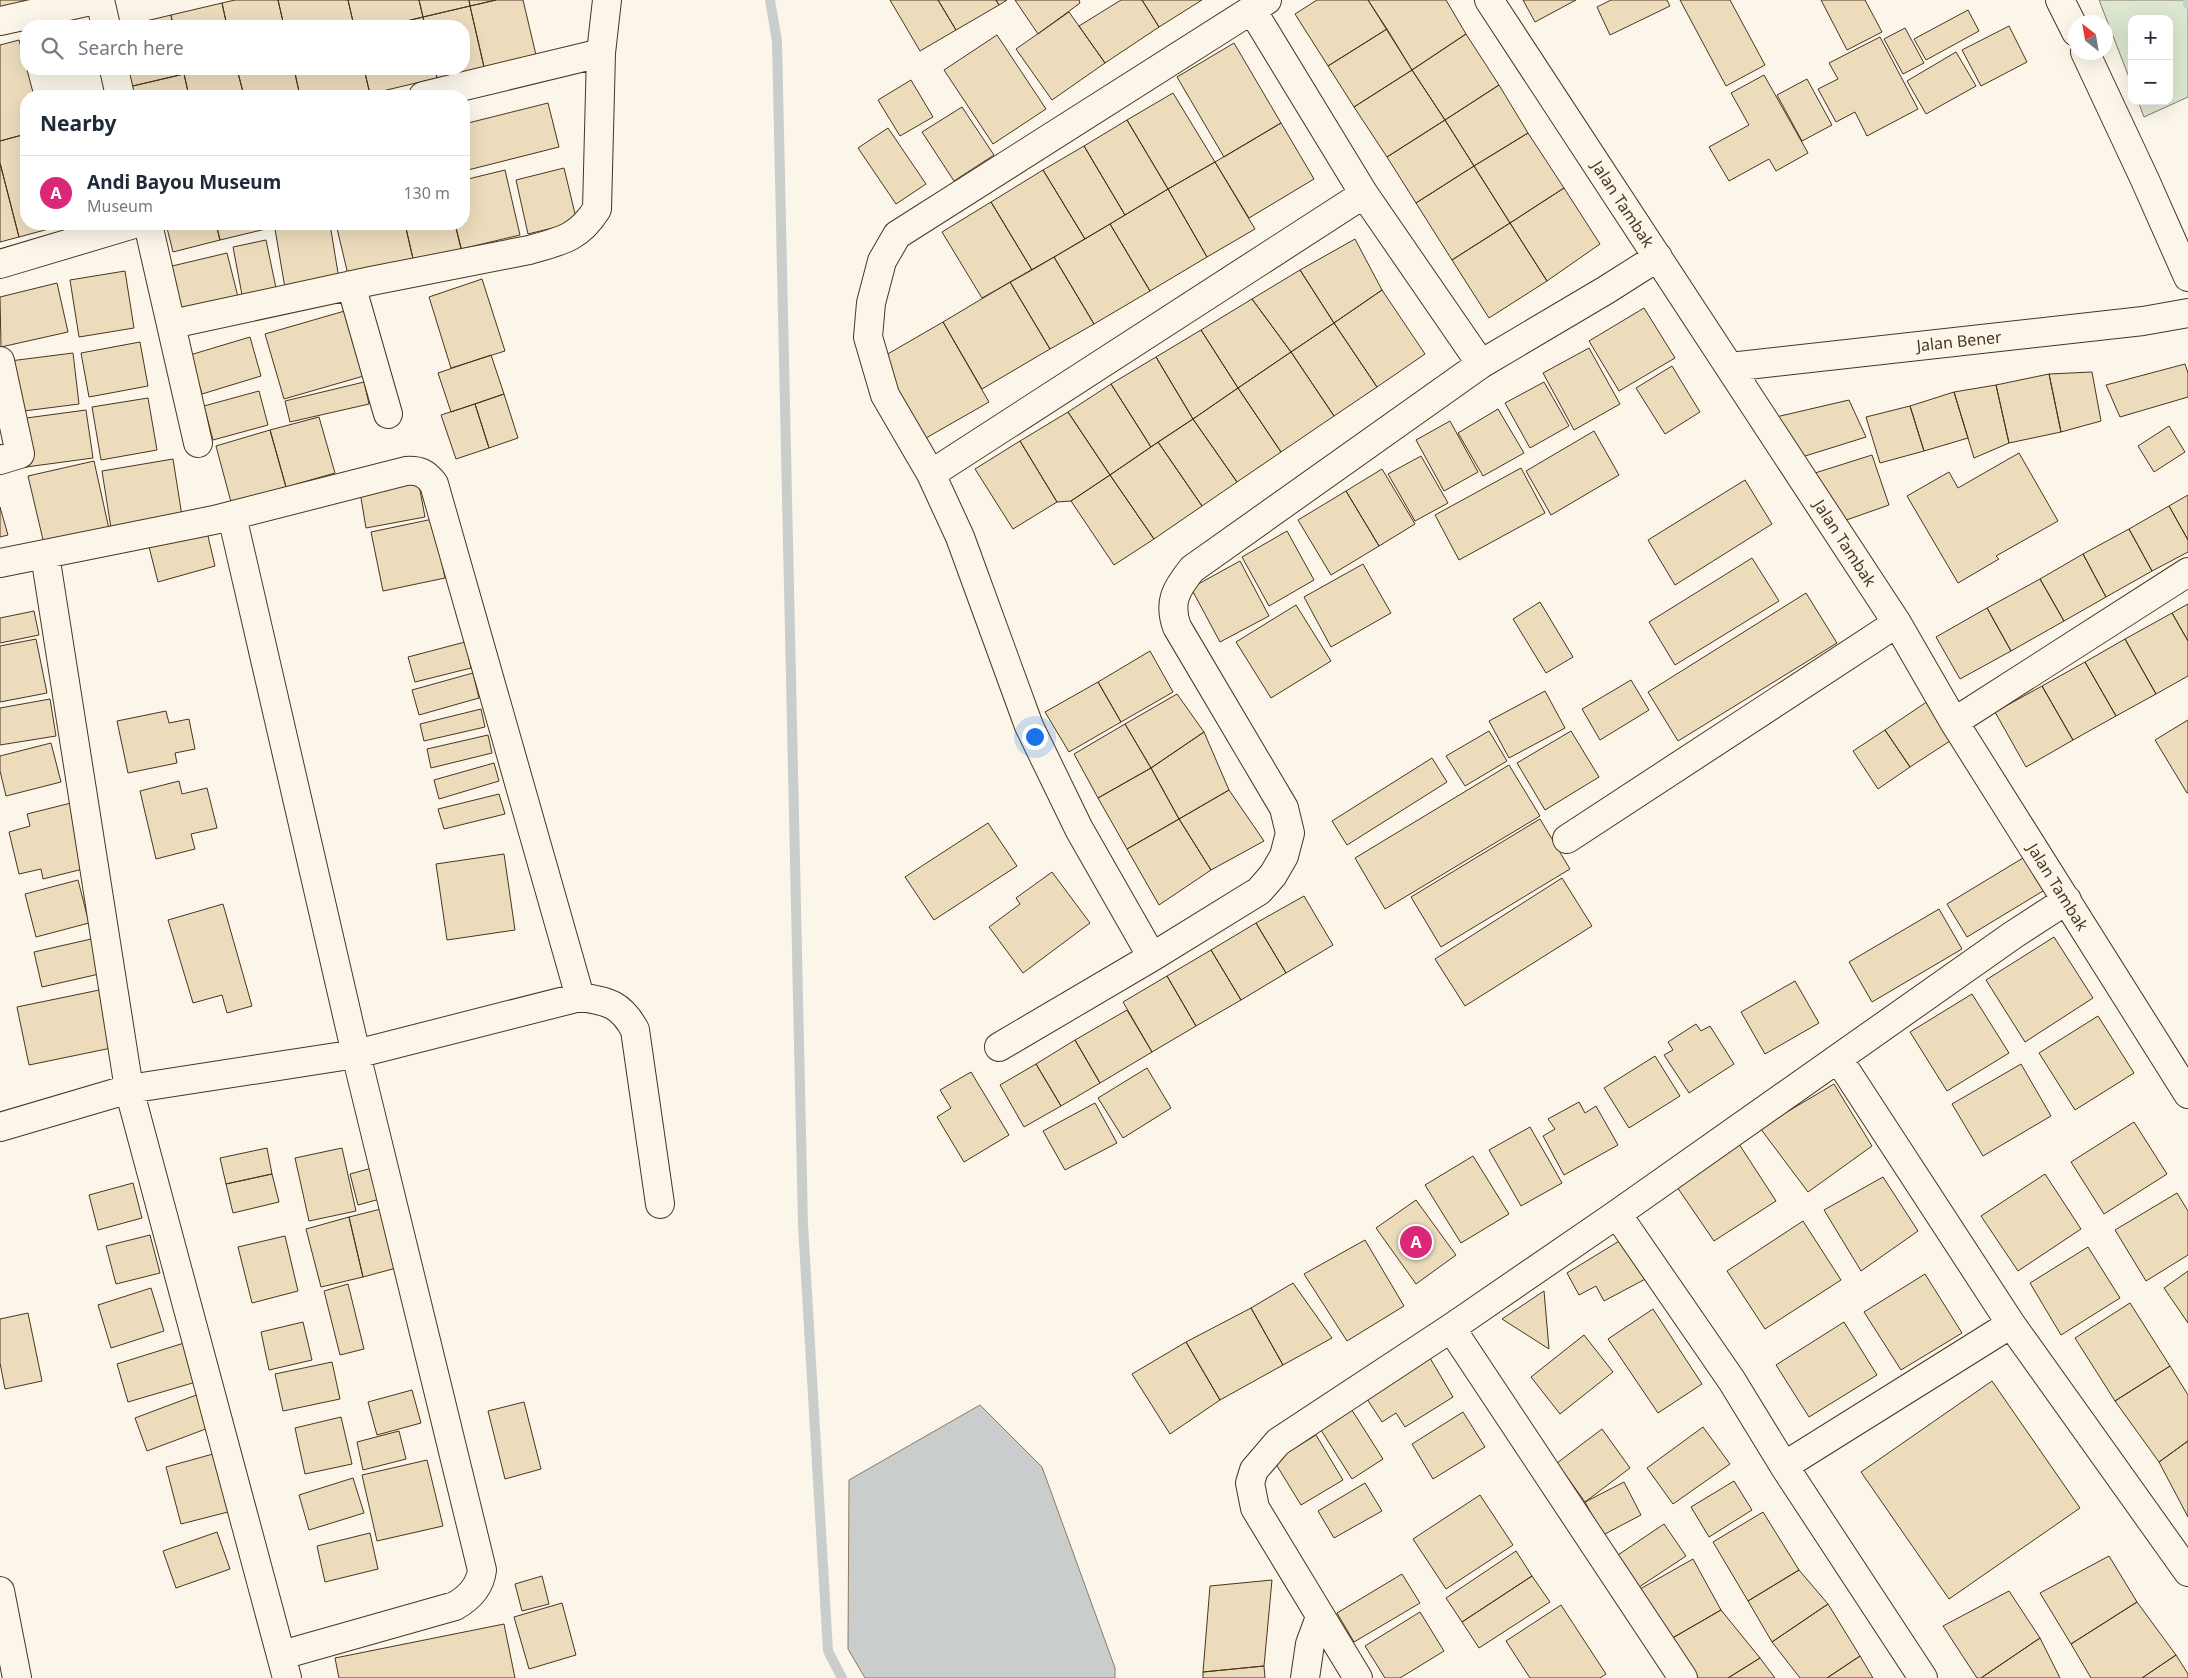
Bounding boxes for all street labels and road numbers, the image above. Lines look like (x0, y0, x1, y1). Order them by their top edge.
street label: Jalan Tambak (1586, 155, 1660, 252)
street label: Jalan Bener (1913, 326, 2003, 357)
street label: Jalan Tambak (1808, 494, 1882, 591)
street label: Jalan Tambak (2021, 837, 2094, 935)

